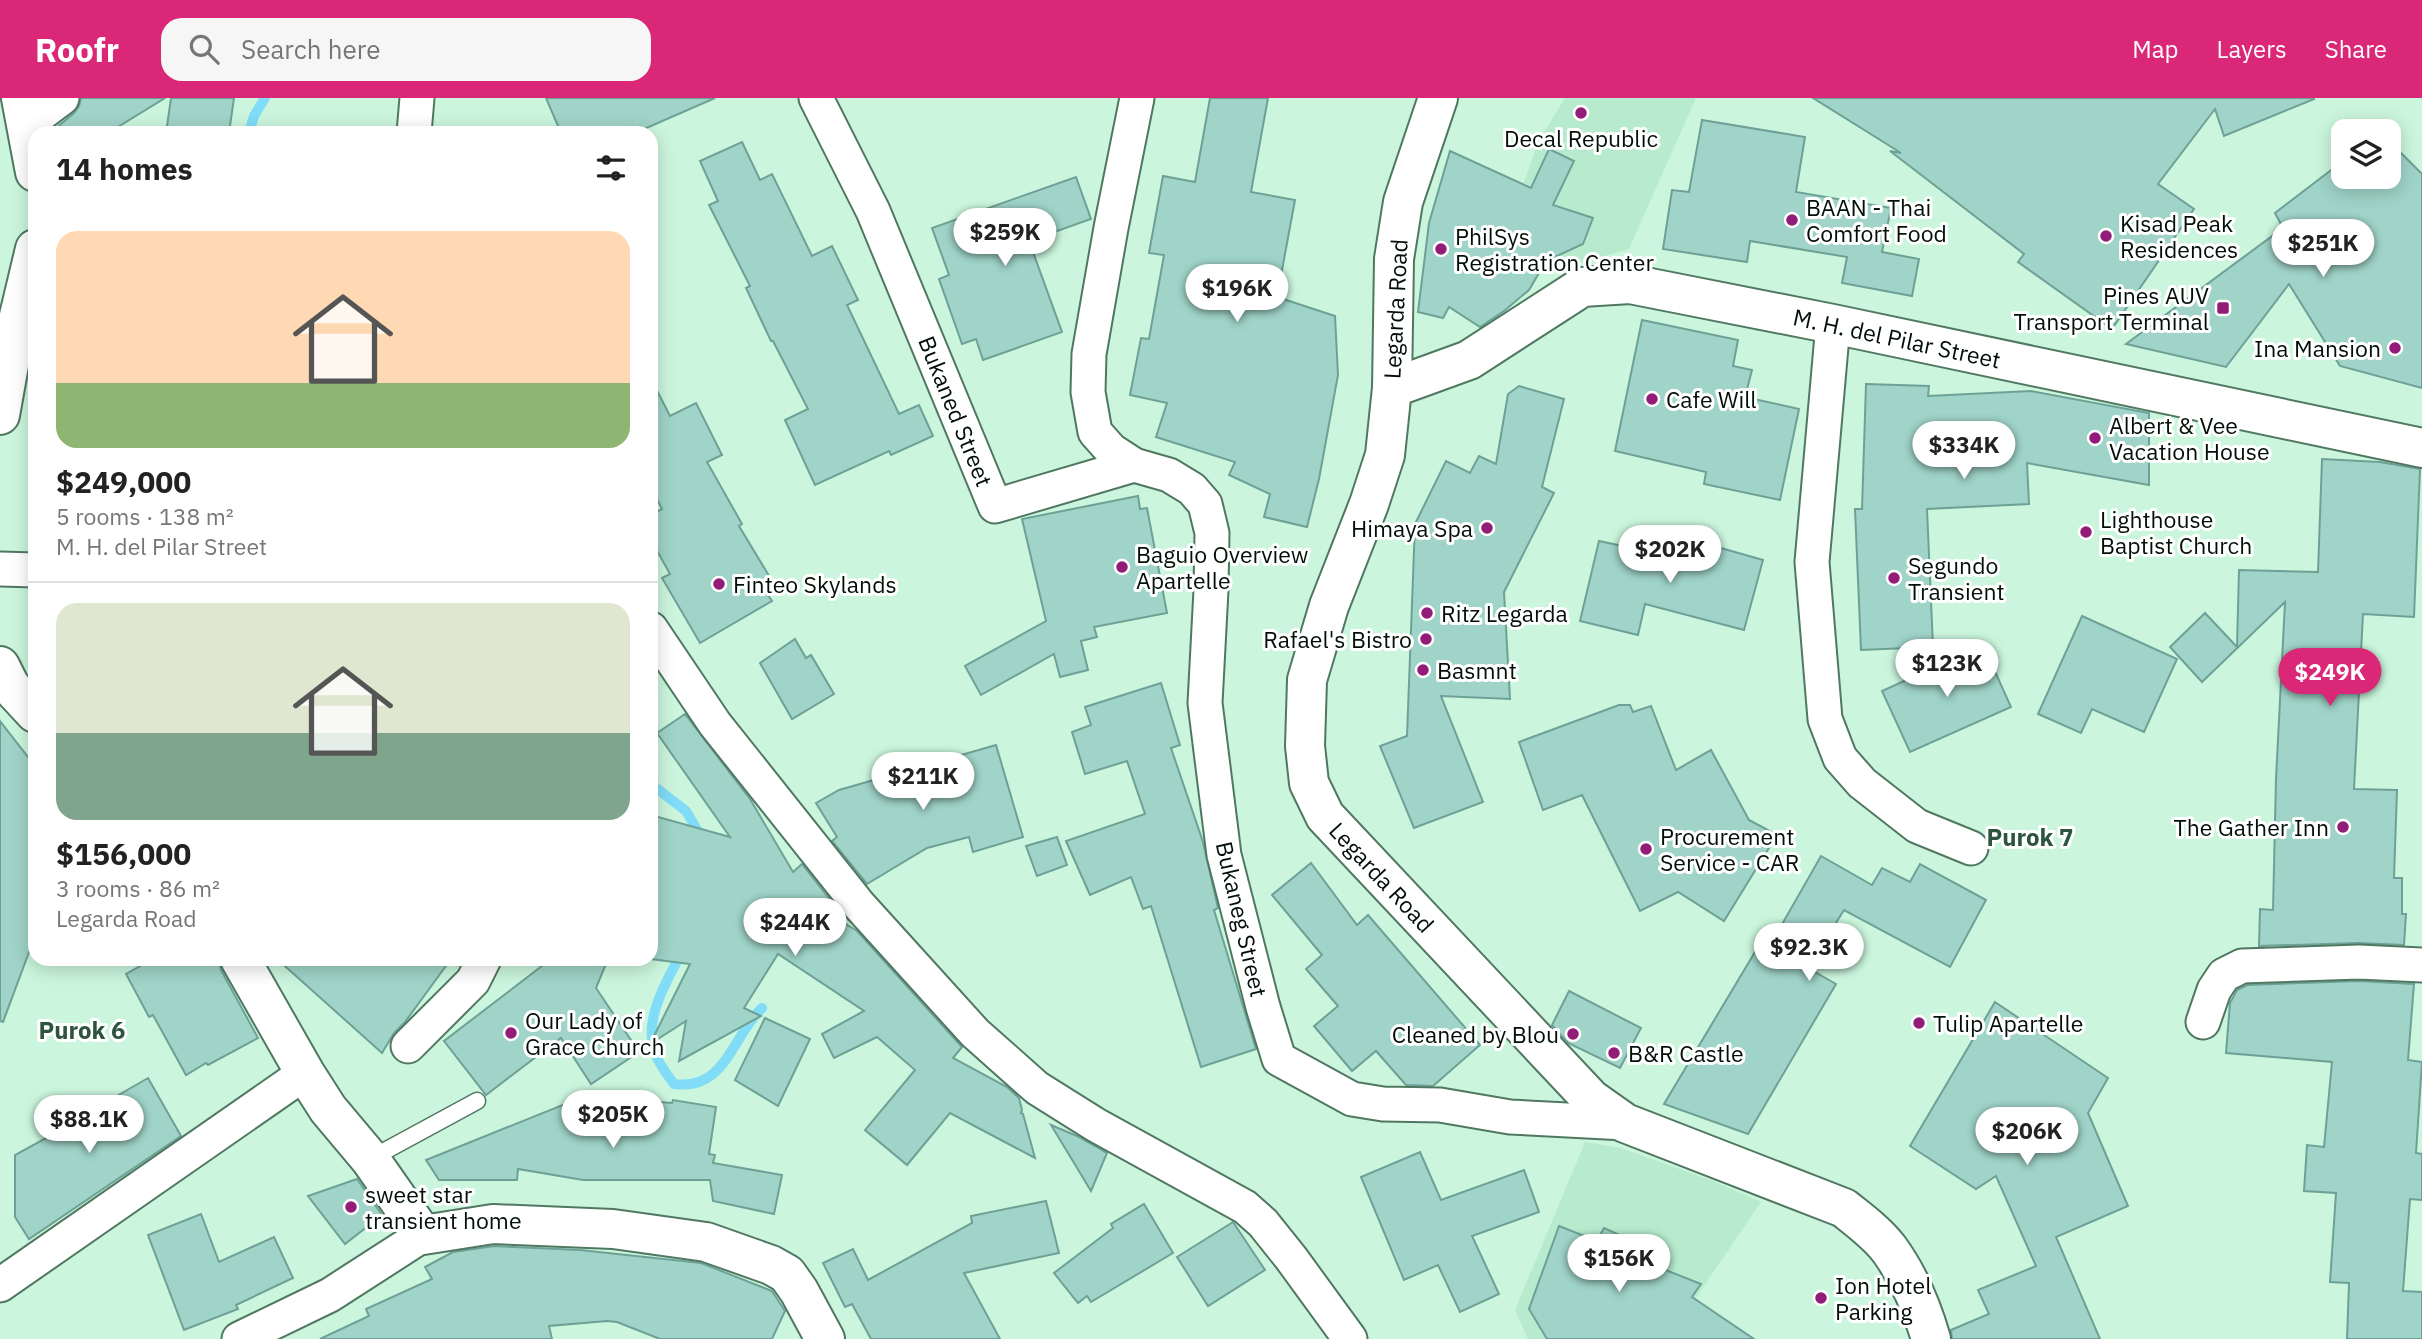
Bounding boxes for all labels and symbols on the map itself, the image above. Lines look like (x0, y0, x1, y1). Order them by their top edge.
marker: Decal Republic (1573, 105, 1589, 121)
place label: Decal Republic (1504, 123, 1658, 153)
place label: BAAN - Thai Comfort Food (1806, 192, 1947, 248)
pin: $259K (956, 208, 1054, 268)
place label: Kisad Peak Residences (2120, 208, 2238, 264)
marker: BAAN - Thai Comfort Food (1784, 212, 1800, 228)
pin: $251K (2274, 220, 2372, 279)
place label: PhilSys Registration Center (1455, 221, 1654, 277)
marker: Kisad Peak Residences (2098, 228, 2114, 244)
street label: Legarda Road (1376, 238, 1414, 380)
marker: PhilSys Registration Center (1433, 241, 1449, 257)
pin: $196K (1188, 264, 1286, 324)
place label: Pines AUV Transport Terminal (2014, 280, 2209, 336)
marker: Pines AUV Transport Terminal (2215, 300, 2231, 316)
street label: M. H. del Pilar Street (1791, 301, 2003, 375)
street label: Bukaned Street (912, 331, 1000, 491)
place label: Ina Mansion (2254, 333, 2381, 363)
marker: Ina Mansion (2387, 340, 2403, 356)
place label: Cafe Will (1666, 384, 1757, 414)
marker: Cafe Will (1644, 391, 1660, 407)
place label: Albert & Vee Vacation House (2109, 410, 2270, 466)
pin: $334K (1915, 422, 2013, 481)
marker: Albert & Vee Vacation House (2087, 430, 2103, 446)
place label: Lighthouse Baptist Church (2100, 504, 2252, 560)
place label: Himaya Spa (1351, 513, 1473, 543)
marker: Himaya Spa (1479, 520, 1495, 536)
marker: Lighthouse Baptist Church (2078, 524, 2094, 540)
pin: $202K (1621, 526, 1719, 585)
place label: Baguio Overview Apartelle (1136, 539, 1308, 595)
place label: Segundo Transient (1908, 550, 2005, 606)
marker: Baguio Overview Apartelle (1114, 559, 1130, 575)
place label: Finteo Skylands (733, 569, 897, 599)
marker: Segundo Transient (1886, 570, 1902, 586)
marker: Finteo Skylands (711, 576, 727, 592)
place label: Ritz Legarda (1441, 598, 1568, 628)
marker: Ritz Legarda (1419, 605, 1435, 621)
place label: Rafael's Bistro (1263, 624, 1412, 654)
marker: Rafael's Bistro (1418, 631, 1434, 647)
pin: $123K (1898, 640, 1996, 699)
pin: $249K (2281, 648, 2379, 708)
place label: Basmnt (1437, 655, 1517, 685)
marker: Basmnt (1415, 662, 1431, 678)
pin: $211K (874, 752, 972, 812)
place label: The Gather Inn (2173, 812, 2329, 842)
street label: Legarda Road (1323, 815, 1441, 939)
marker: The Gather Inn (2335, 819, 2351, 835)
place label: Procurement Service - CAR (1660, 821, 1800, 877)
district label: Purok 7 (1986, 821, 2074, 853)
street label: Bukaneg Street (1210, 838, 1274, 1000)
marker: Procurement Service - CAR (1638, 841, 1654, 857)
pin: $244K (746, 898, 844, 958)
pin: $92.3K (1752, 924, 1866, 983)
place label: Our Lady of Grace Church (525, 1005, 664, 1061)
place label: Tulip Apartelle (1933, 1008, 2083, 1038)
district label: Purok 6 (38, 1014, 126, 1046)
marker: Tulip Apartelle (1911, 1015, 1927, 1031)
place label: Cleaned by Blou (1392, 1019, 1559, 1049)
marker: Our Lady of Grace Church (503, 1025, 519, 1041)
marker: Cleaned by Blou (1565, 1026, 1581, 1042)
place label: B&R Castle (1628, 1038, 1744, 1068)
marker: B&R Castle (1606, 1045, 1622, 1061)
pin: $205K (564, 1090, 662, 1150)
pin: $88.1K (32, 1096, 146, 1155)
pin: $206K (1978, 1108, 2076, 1167)
place label: sweet star transient home (365, 1179, 522, 1235)
marker: sweet star transient home (343, 1199, 359, 1215)
pin: $156K (1570, 1234, 1668, 1294)
place label: Ion Hotel Parking (1835, 1270, 1931, 1326)
marker: Ion Hotel Parking (1813, 1290, 1829, 1306)

